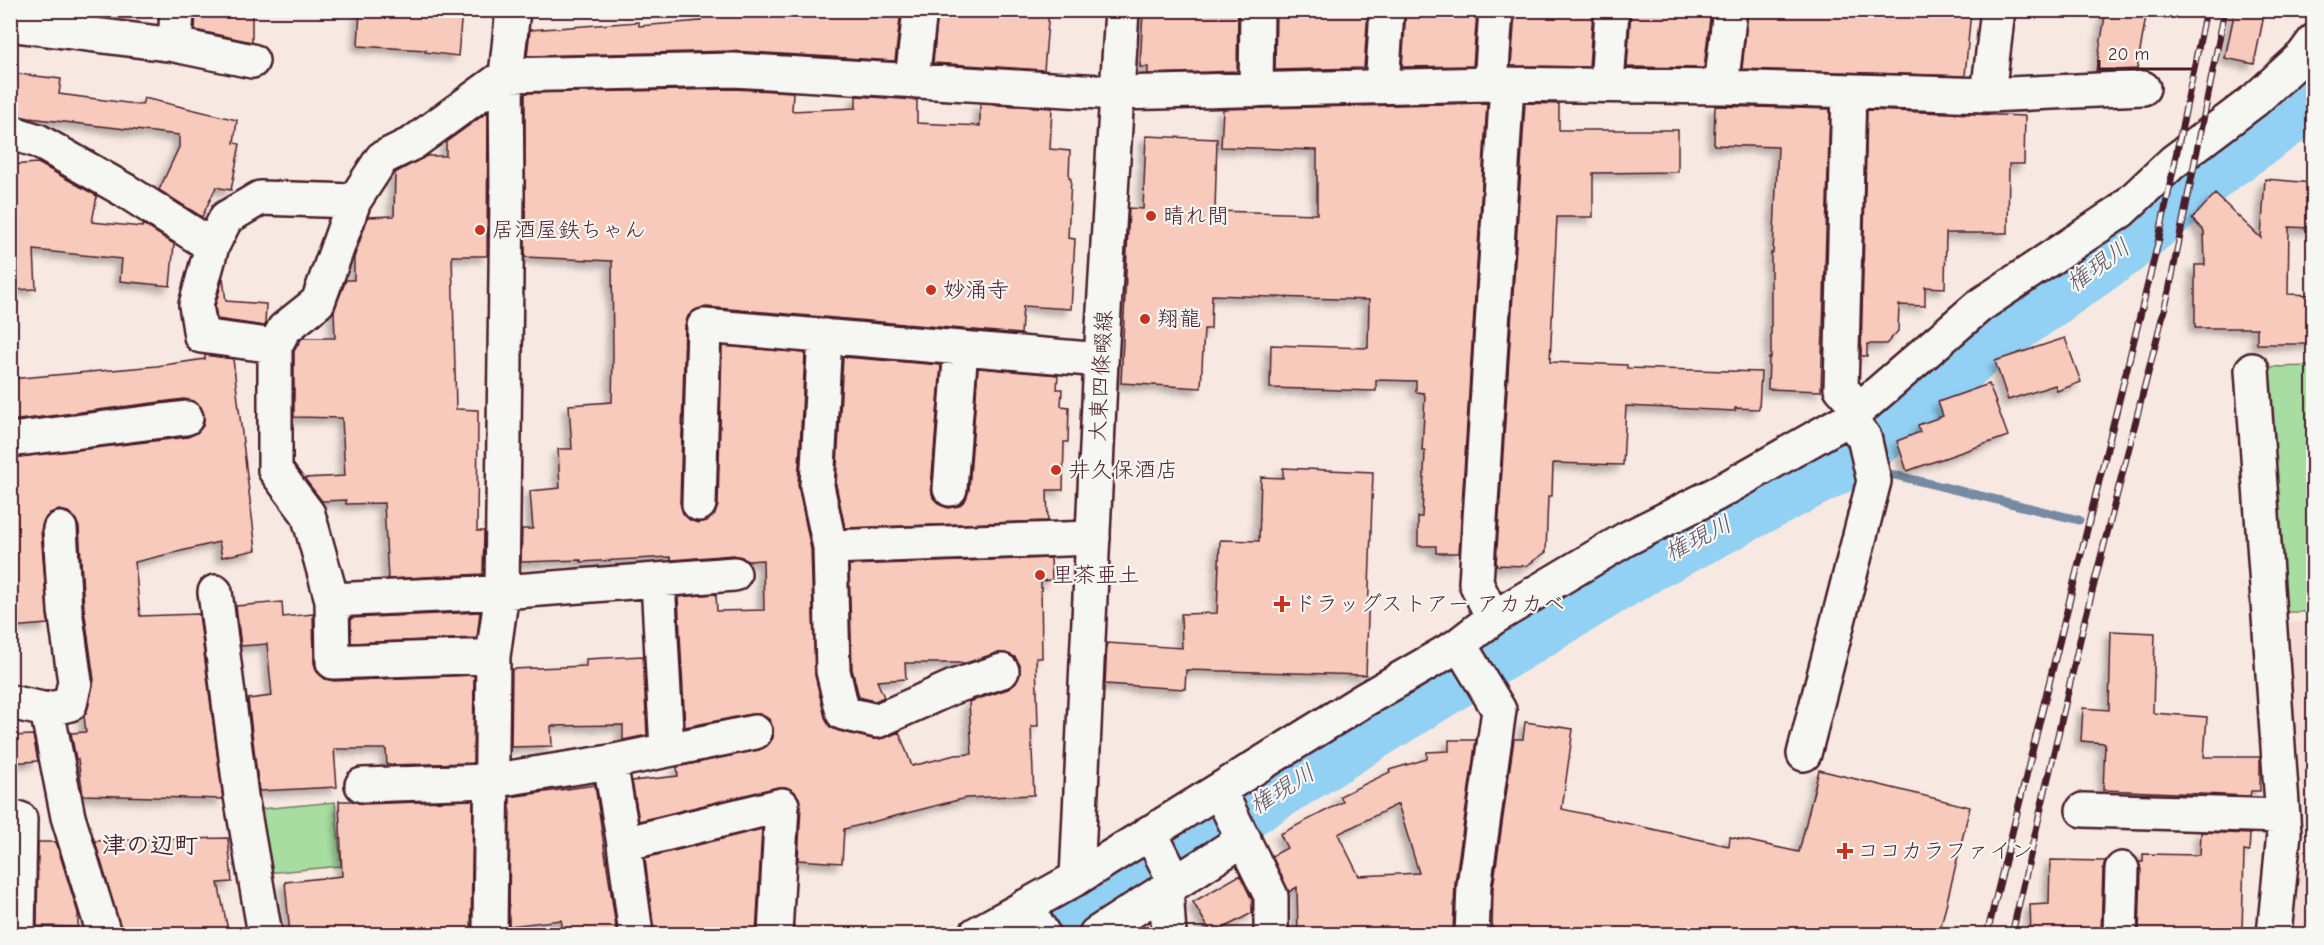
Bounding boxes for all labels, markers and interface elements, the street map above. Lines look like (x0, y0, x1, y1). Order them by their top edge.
scale bar (2099, 33, 2195, 71)
text: 20 m (2108, 44, 2149, 65)
place label: 晴れ間 (1163, 203, 1229, 229)
marker: 晴れ間 (1144, 209, 1158, 223)
place label: 居酒屋鉄ちゃん (492, 217, 646, 243)
marker: 居酒屋鉄ちゃん (473, 223, 487, 237)
water label: 権現川 (2061, 233, 2135, 297)
place label: 妙涌寺 (943, 277, 1009, 303)
marker: 妙涌寺 (924, 283, 938, 297)
place label: 翔龍 (1157, 306, 1201, 332)
street label: 大東四條畷線 (1085, 309, 1117, 443)
marker: 翔龍 (1138, 312, 1152, 326)
place label: 井久保酒店 (1068, 457, 1178, 483)
marker: 井久保酒店 (1049, 463, 1063, 477)
water label: 権現川 (1660, 509, 1736, 567)
place label: 里茶亜土 (1052, 562, 1140, 588)
marker: 里茶亜土 (1033, 568, 1047, 582)
place label: ドラッグストアー アカカベ (1294, 591, 1565, 617)
marker: ドラッグストアー アカカベ (1275, 597, 1289, 611)
water label: 権現川 (1244, 758, 1320, 820)
district label: 津の辺町 (102, 831, 198, 859)
place label: ココカラファイン (1857, 838, 2033, 864)
marker: ココカラファイン (1838, 844, 1852, 858)

